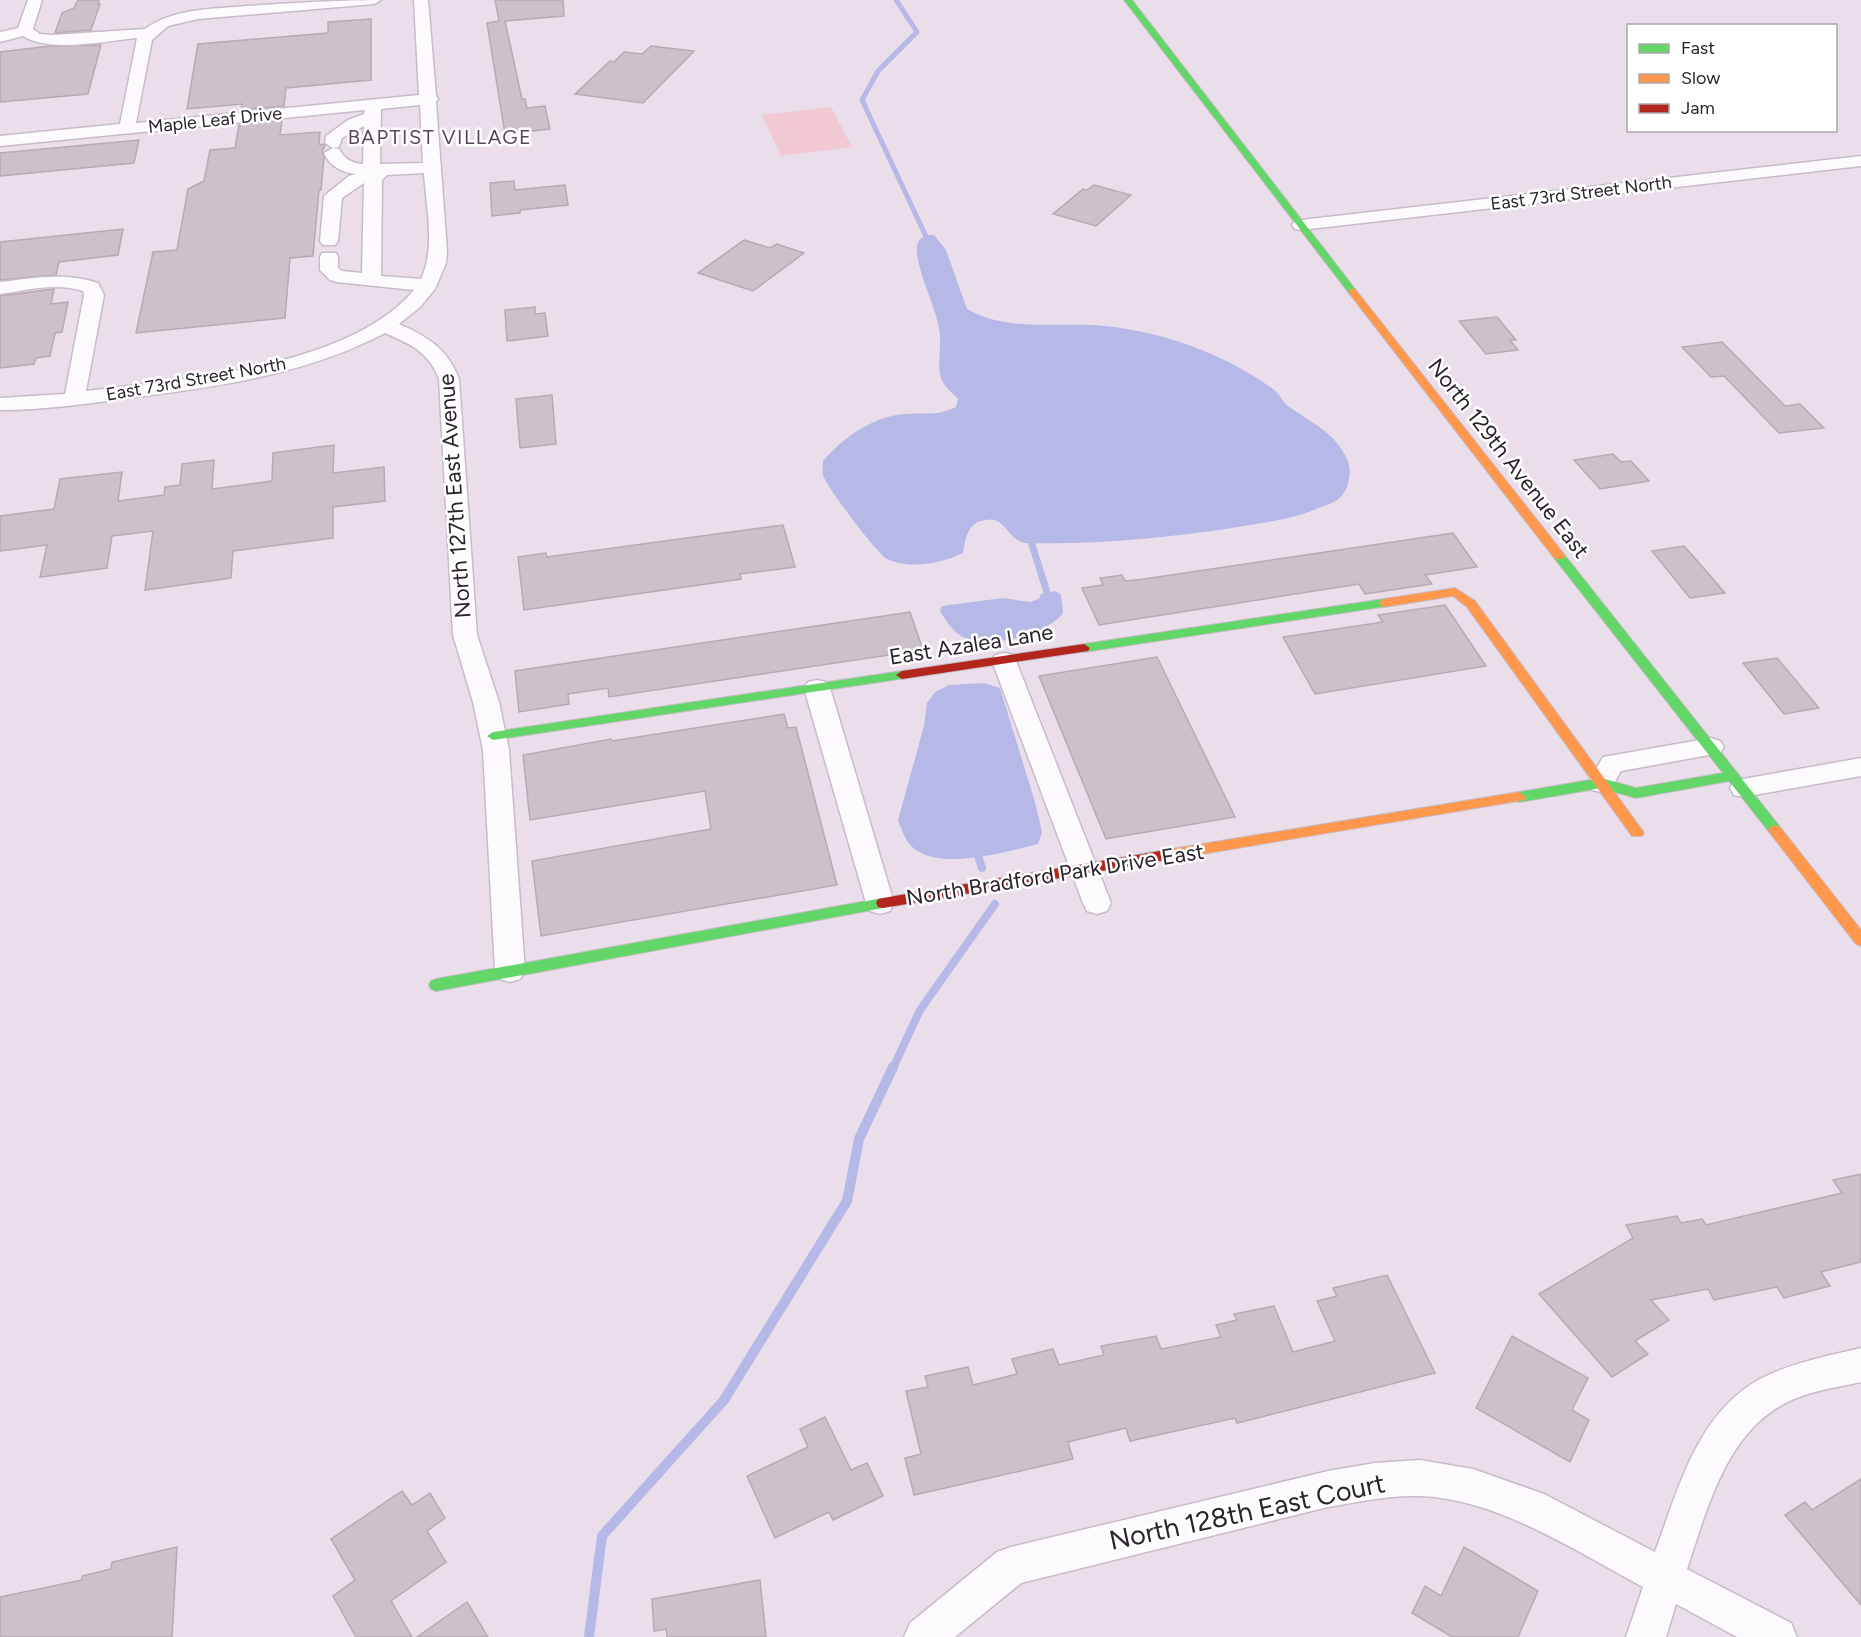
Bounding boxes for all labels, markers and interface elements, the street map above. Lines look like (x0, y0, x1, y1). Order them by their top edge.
legend (1627, 24, 1837, 132)
text: Fast (1681, 37, 1715, 59)
text: Slow (1681, 67, 1720, 89)
text: Jam (1681, 97, 1715, 119)
street label: Maple Leaf Drive (147, 102, 283, 138)
district label: BAPTIST VILLAGE (348, 125, 532, 149)
street label: East 73rd Street North (1489, 171, 1673, 215)
street label: East 73rd Street North (104, 352, 288, 406)
street label: North 129th Avenue East (1422, 353, 1595, 563)
street label: North 127th East Avenue (432, 373, 477, 619)
street label: East Azalea Lane (887, 618, 1055, 671)
street label: North Bradford Park Drive East (904, 838, 1206, 911)
street label: North 128th East Court (1106, 1466, 1388, 1557)

